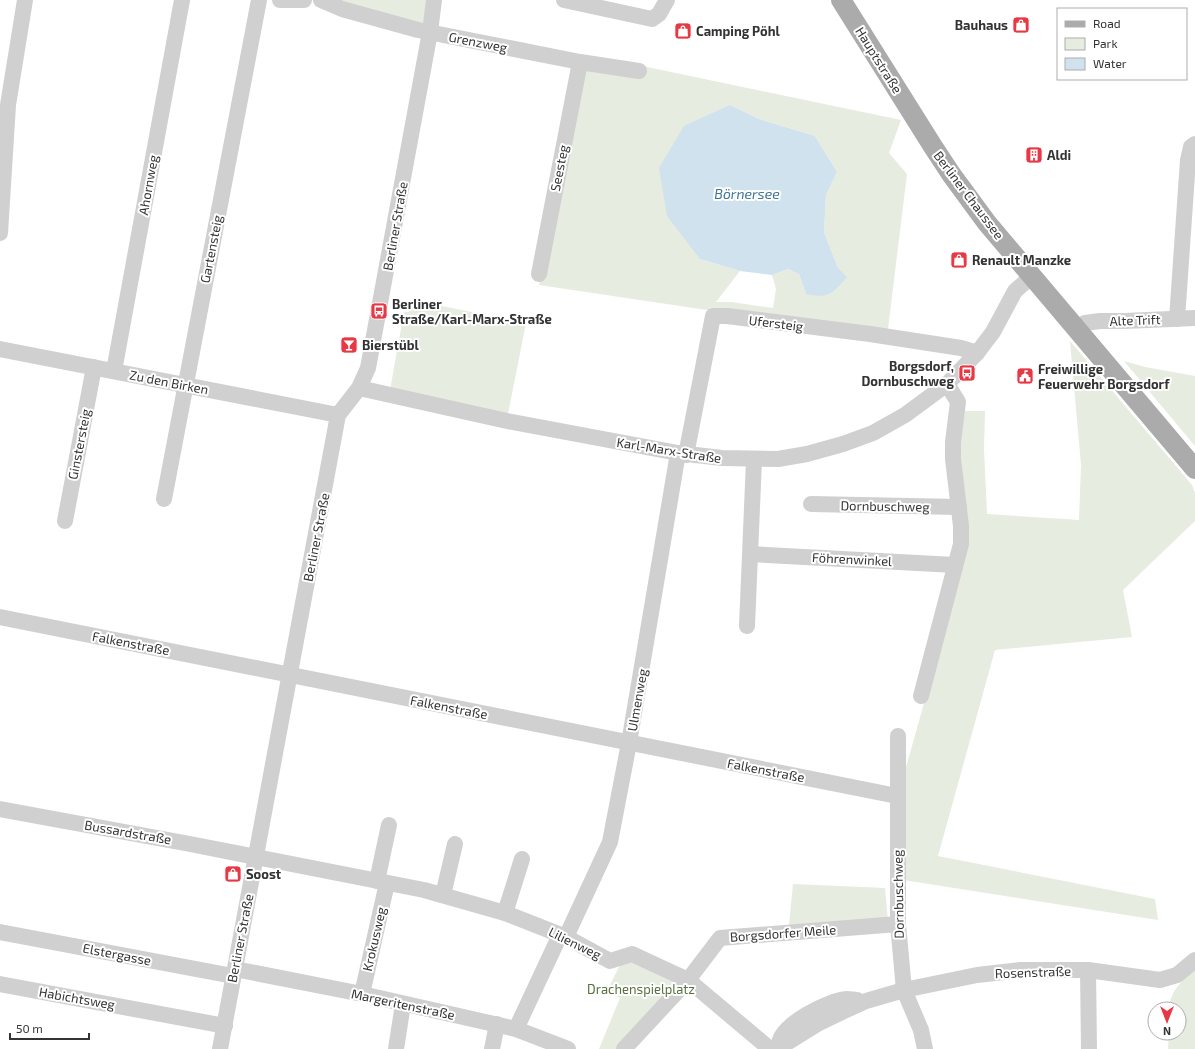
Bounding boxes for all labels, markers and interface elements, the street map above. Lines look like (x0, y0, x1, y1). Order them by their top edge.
legend (1057, 8, 1187, 80)
shop icon: Bauhaus (1011, 15, 1031, 35)
text: Road (1093, 16, 1121, 30)
place label: Bauhaus (955, 17, 1008, 33)
shop icon: Camping Pöhl (673, 21, 693, 41)
place label: Camping Pöhl (696, 23, 781, 39)
street label: Hauptstraße (852, 24, 906, 96)
street label: Grenzweg (447, 28, 509, 56)
text: Park (1093, 36, 1118, 50)
text: Water (1093, 56, 1127, 70)
street label: Seesteg (547, 143, 571, 193)
building icon: Aldi (1024, 145, 1044, 165)
place label: Aldi (1047, 147, 1071, 163)
street label: Berliner Chaussee (931, 148, 1007, 242)
street label: Ahornweg (135, 154, 161, 216)
street label: Berliner Straße (379, 180, 411, 272)
water label: Börnersee (714, 185, 780, 202)
street label: Gartensteig (197, 214, 225, 284)
shop icon: Renault Manzke (949, 250, 969, 270)
place label: Renault Manzke (972, 252, 1071, 268)
place label: Berliner Straße/Karl-Marx-Straße (392, 296, 552, 327)
bus stop icon: Berliner Straße/Karl-Marx-Straße (369, 301, 389, 321)
street label: Alte Trift (1109, 311, 1161, 329)
street label: Ufersteig (748, 312, 804, 334)
bar icon: Bierstübl (339, 335, 359, 355)
place label: Bierstübl (362, 337, 419, 353)
place label: Borgsdorf, Dornbuschweg (861, 358, 954, 389)
place label: Freiwillige Feuerwehr Borgsdorf (1038, 361, 1170, 392)
bus stop icon: Borgsdorf, Dornbuschweg (957, 363, 977, 383)
public building icon: Freiwillige Feuerwehr Borgsdorf (1015, 366, 1035, 386)
street label: Zu den Birken (128, 367, 210, 397)
street label: Ginstersteig (64, 407, 94, 481)
street label: Karl-Marx-Straße (615, 434, 723, 466)
street label: Berliner Straße (300, 491, 332, 583)
street label: Dornbuschweg (840, 497, 930, 515)
street label: Föhrenwinkel (812, 549, 893, 569)
street label: Falkenstraße (91, 628, 171, 658)
street label: Ulmenweg (624, 667, 650, 733)
street label: Falkenstraße (409, 692, 489, 722)
street label: Falkenstraße (726, 755, 806, 785)
street label: Bussardstraße (83, 816, 173, 848)
street label: Dornbuschweg (889, 849, 907, 939)
shop icon: Soost (223, 864, 243, 884)
place label: Soost (246, 866, 282, 882)
street label: Berliner Straße (224, 892, 256, 984)
street label: Krokusweg (359, 905, 389, 973)
street label: Borgsdorfer Meile (729, 921, 837, 945)
street label: Lilienweg (546, 923, 604, 963)
street label: Elstergasse (81, 940, 153, 968)
street label: Rosenstraße (995, 963, 1071, 981)
park label: Drachenspielplatz (587, 981, 695, 997)
street label: Habichtsweg (38, 983, 116, 1013)
street label: Margeritenstraße (350, 985, 456, 1023)
north arrow (1147, 1001, 1187, 1041)
scale bar (10, 1015, 89, 1041)
text: 50 m (16, 1021, 43, 1035)
text: N (1163, 1025, 1171, 1038)

